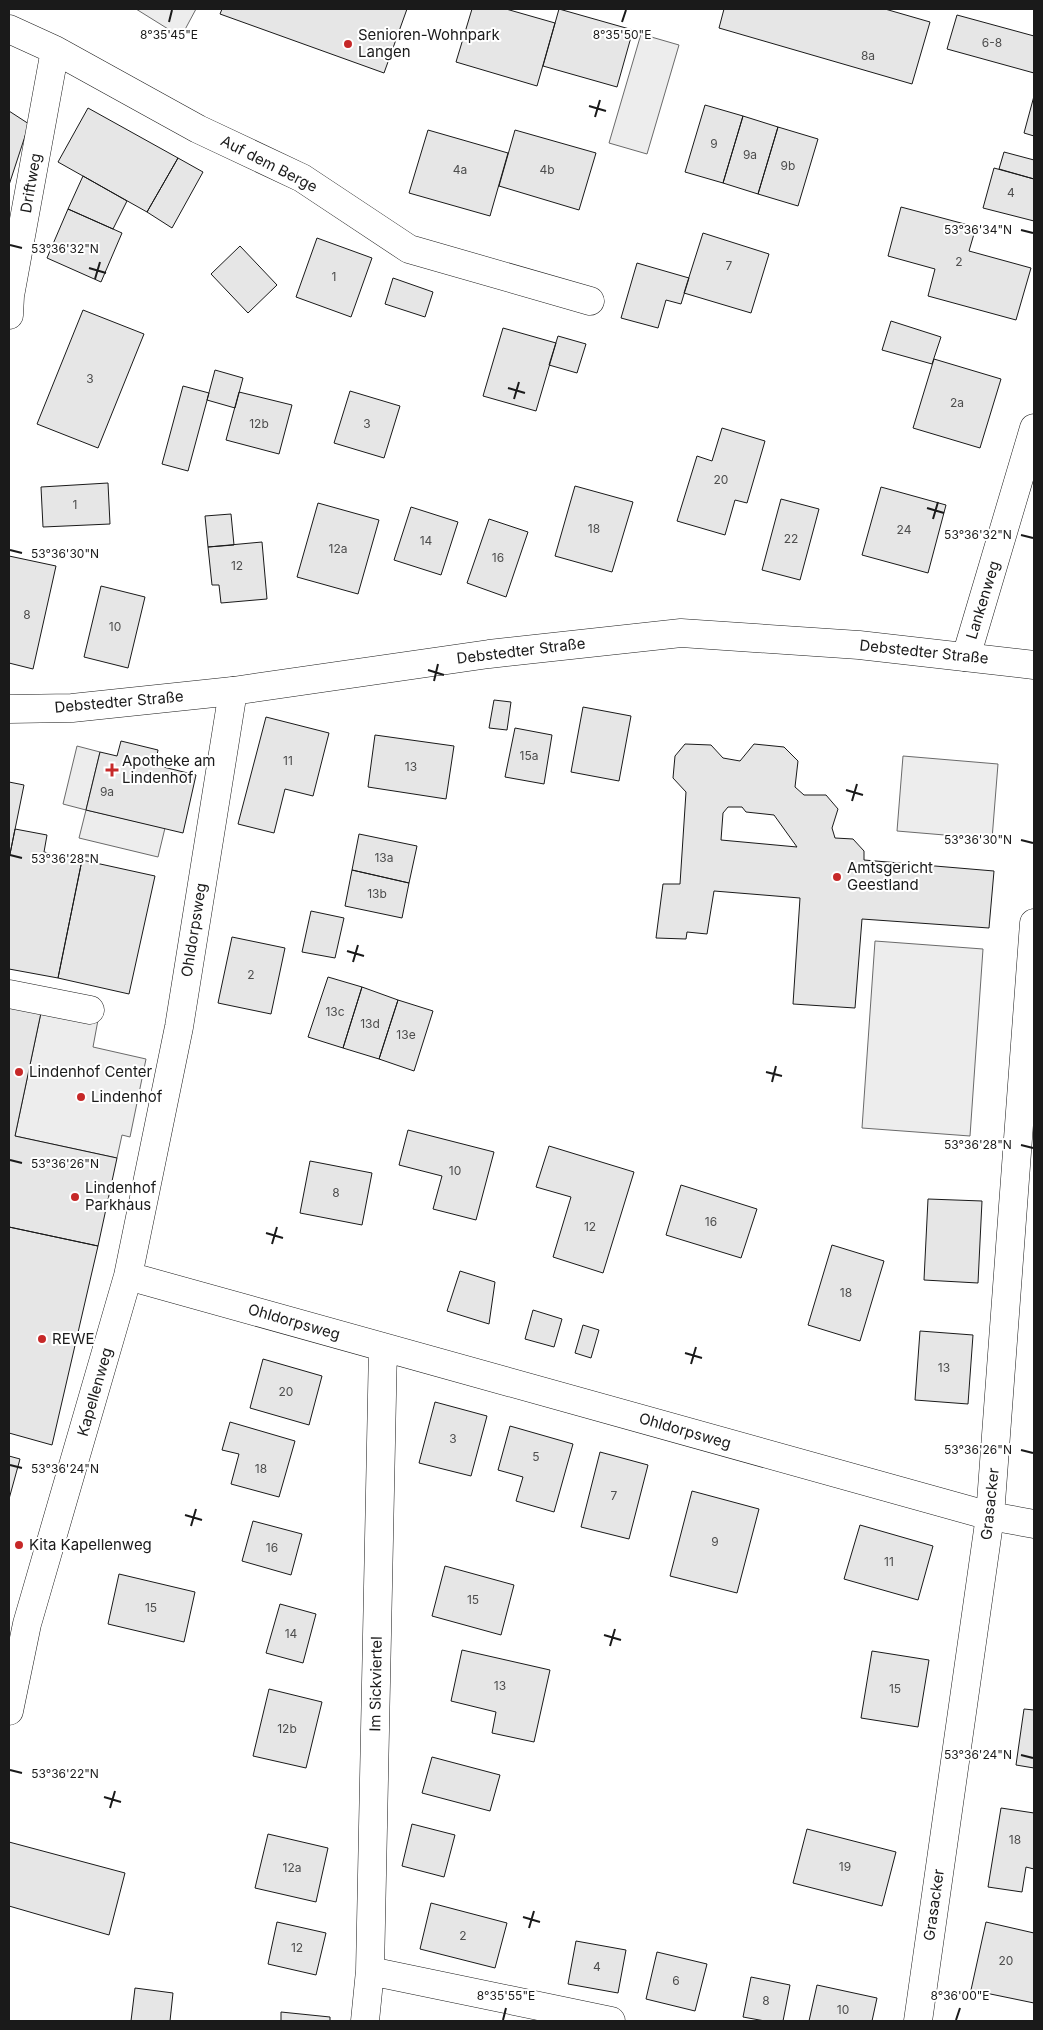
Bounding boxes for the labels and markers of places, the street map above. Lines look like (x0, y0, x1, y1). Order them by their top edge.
place label: Senioren-Wohnpark Langen (358, 25, 500, 61)
marker: Senioren-Wohnpark Langen (342, 38, 354, 50)
place label: Apotheke am Lindenhof (122, 751, 215, 787)
marker: Apotheke am Lindenhof (106, 764, 118, 776)
place label: Amtsgericht Geestland (847, 858, 933, 894)
marker: Amtsgericht Geestland (831, 871, 843, 883)
place label: Lindenhof Center (29, 1062, 152, 1081)
marker: Lindenhof Center (13, 1066, 25, 1078)
place label: Lindenhof (91, 1087, 163, 1106)
marker: Lindenhof (75, 1091, 87, 1103)
place label: Lindenhof Parkhaus (85, 1178, 157, 1214)
marker: Lindenhof Parkhaus (69, 1191, 81, 1203)
place label: REWE (52, 1329, 94, 1348)
marker: REWE (36, 1333, 48, 1345)
place label: Kita Kapellenweg (29, 1535, 152, 1554)
marker: Kita Kapellenweg (13, 1539, 25, 1551)

